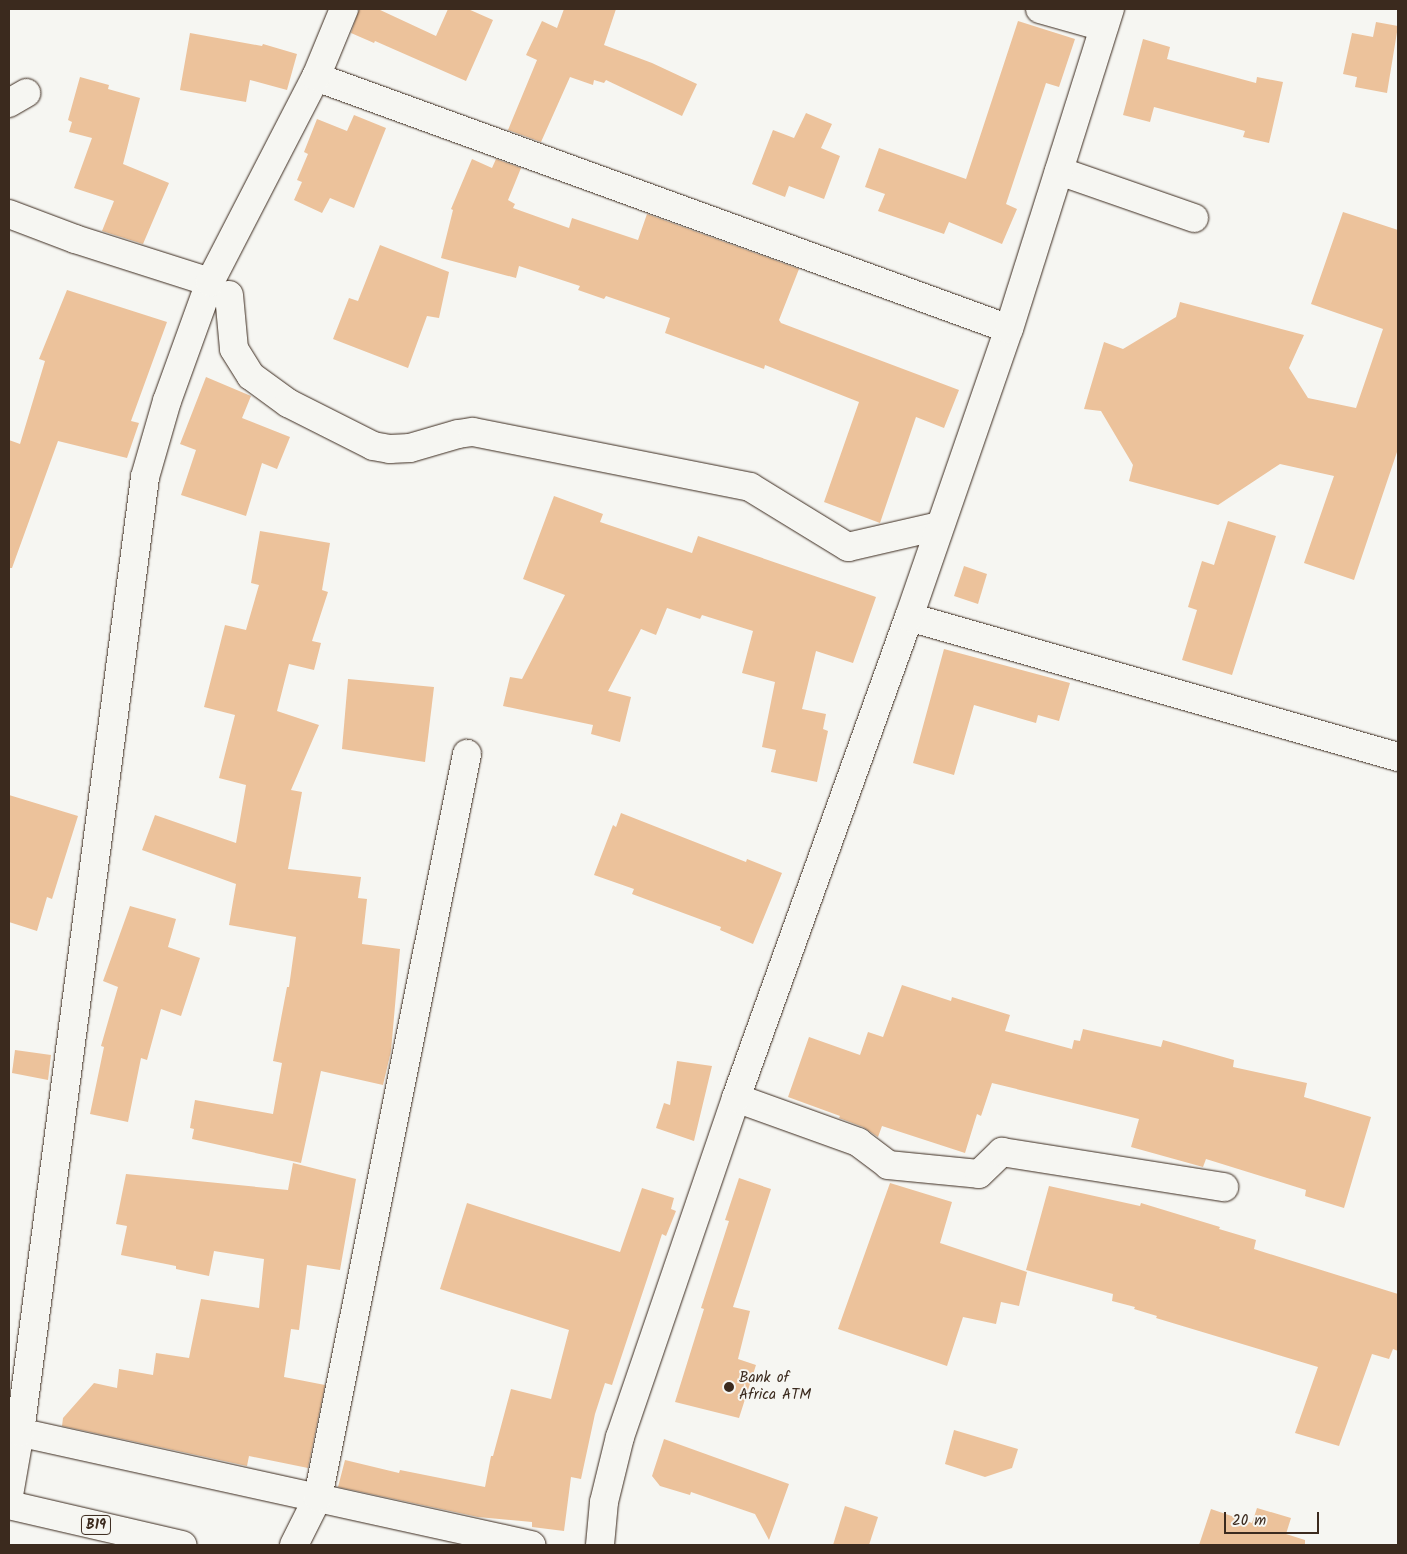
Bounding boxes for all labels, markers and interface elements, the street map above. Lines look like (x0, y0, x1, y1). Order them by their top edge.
place label: Bank of Africa ATM (739, 1369, 811, 1404)
marker: Bank of Africa ATM (723, 1381, 735, 1393)
scale bar (1227, 1502, 1322, 1534)
text: 20 m (1232, 1509, 1266, 1533)
road number: B19 (80, 1514, 112, 1536)

